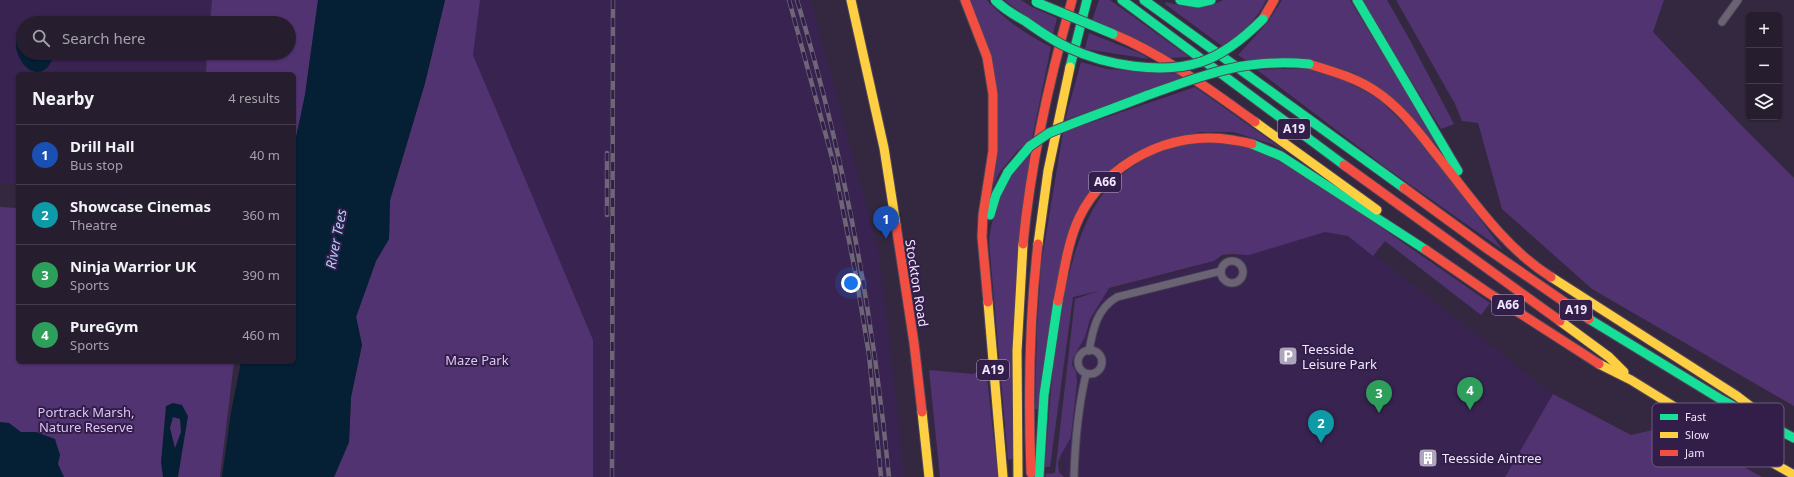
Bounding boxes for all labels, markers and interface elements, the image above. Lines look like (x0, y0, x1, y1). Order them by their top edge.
map controls (1746, 12, 1782, 120)
button: + (1746, 12, 1782, 48)
search box (16, 16, 296, 60)
icon: search (30, 27, 52, 49)
text: Search here (62, 28, 145, 48)
button: − (1746, 48, 1782, 84)
button: layers (1746, 84, 1782, 120)
text: Nearby (32, 87, 94, 110)
text: 4 results (228, 89, 280, 107)
road number: A19 (1278, 119, 1310, 139)
text: Drill Hall (70, 136, 134, 156)
text: 1 (41, 146, 49, 164)
text: 40 m (250, 146, 280, 164)
text: Bus stop (70, 156, 123, 174)
road number: A66 (1089, 172, 1121, 192)
text: Showcase Cinemas (70, 196, 211, 216)
text: 2 (41, 206, 49, 224)
text: 360 m (242, 206, 280, 224)
pin: 1 (873, 206, 899, 239)
water label: River Tees (320, 207, 351, 270)
text: Theatre (70, 216, 117, 234)
street label: Stockton Road (901, 238, 933, 328)
text: Ninja Warrior UK (70, 256, 196, 276)
text: 3 (41, 266, 49, 284)
text: 390 m (242, 266, 280, 284)
your location (841, 273, 861, 293)
text: Sports (70, 276, 109, 294)
road number: A66 (1492, 295, 1524, 315)
road number: A19 (1560, 300, 1592, 320)
text: PureGym (70, 316, 138, 336)
text: 4 (41, 326, 49, 344)
text: 460 m (242, 326, 280, 344)
text: Sports (70, 336, 109, 354)
place label: Teesside Leisure Park (1302, 340, 1377, 373)
parking icon: Teesside Leisure Park (1277, 345, 1299, 367)
park label: Maze Park (445, 351, 509, 369)
road number: A19 (977, 360, 1009, 380)
pin: 4 (1457, 377, 1483, 410)
pin: 3 (1366, 380, 1392, 413)
park label: Portrack Marsh, Nature Reserve (38, 403, 134, 436)
legend (1652, 403, 1784, 467)
text: Fast (1685, 409, 1706, 424)
pin: 2 (1308, 410, 1334, 443)
text: Slow (1685, 427, 1709, 442)
text: Jam (1684, 445, 1704, 460)
building icon: Teesside Aintree (1417, 447, 1439, 469)
place label: Teesside Aintree (1442, 449, 1542, 467)

